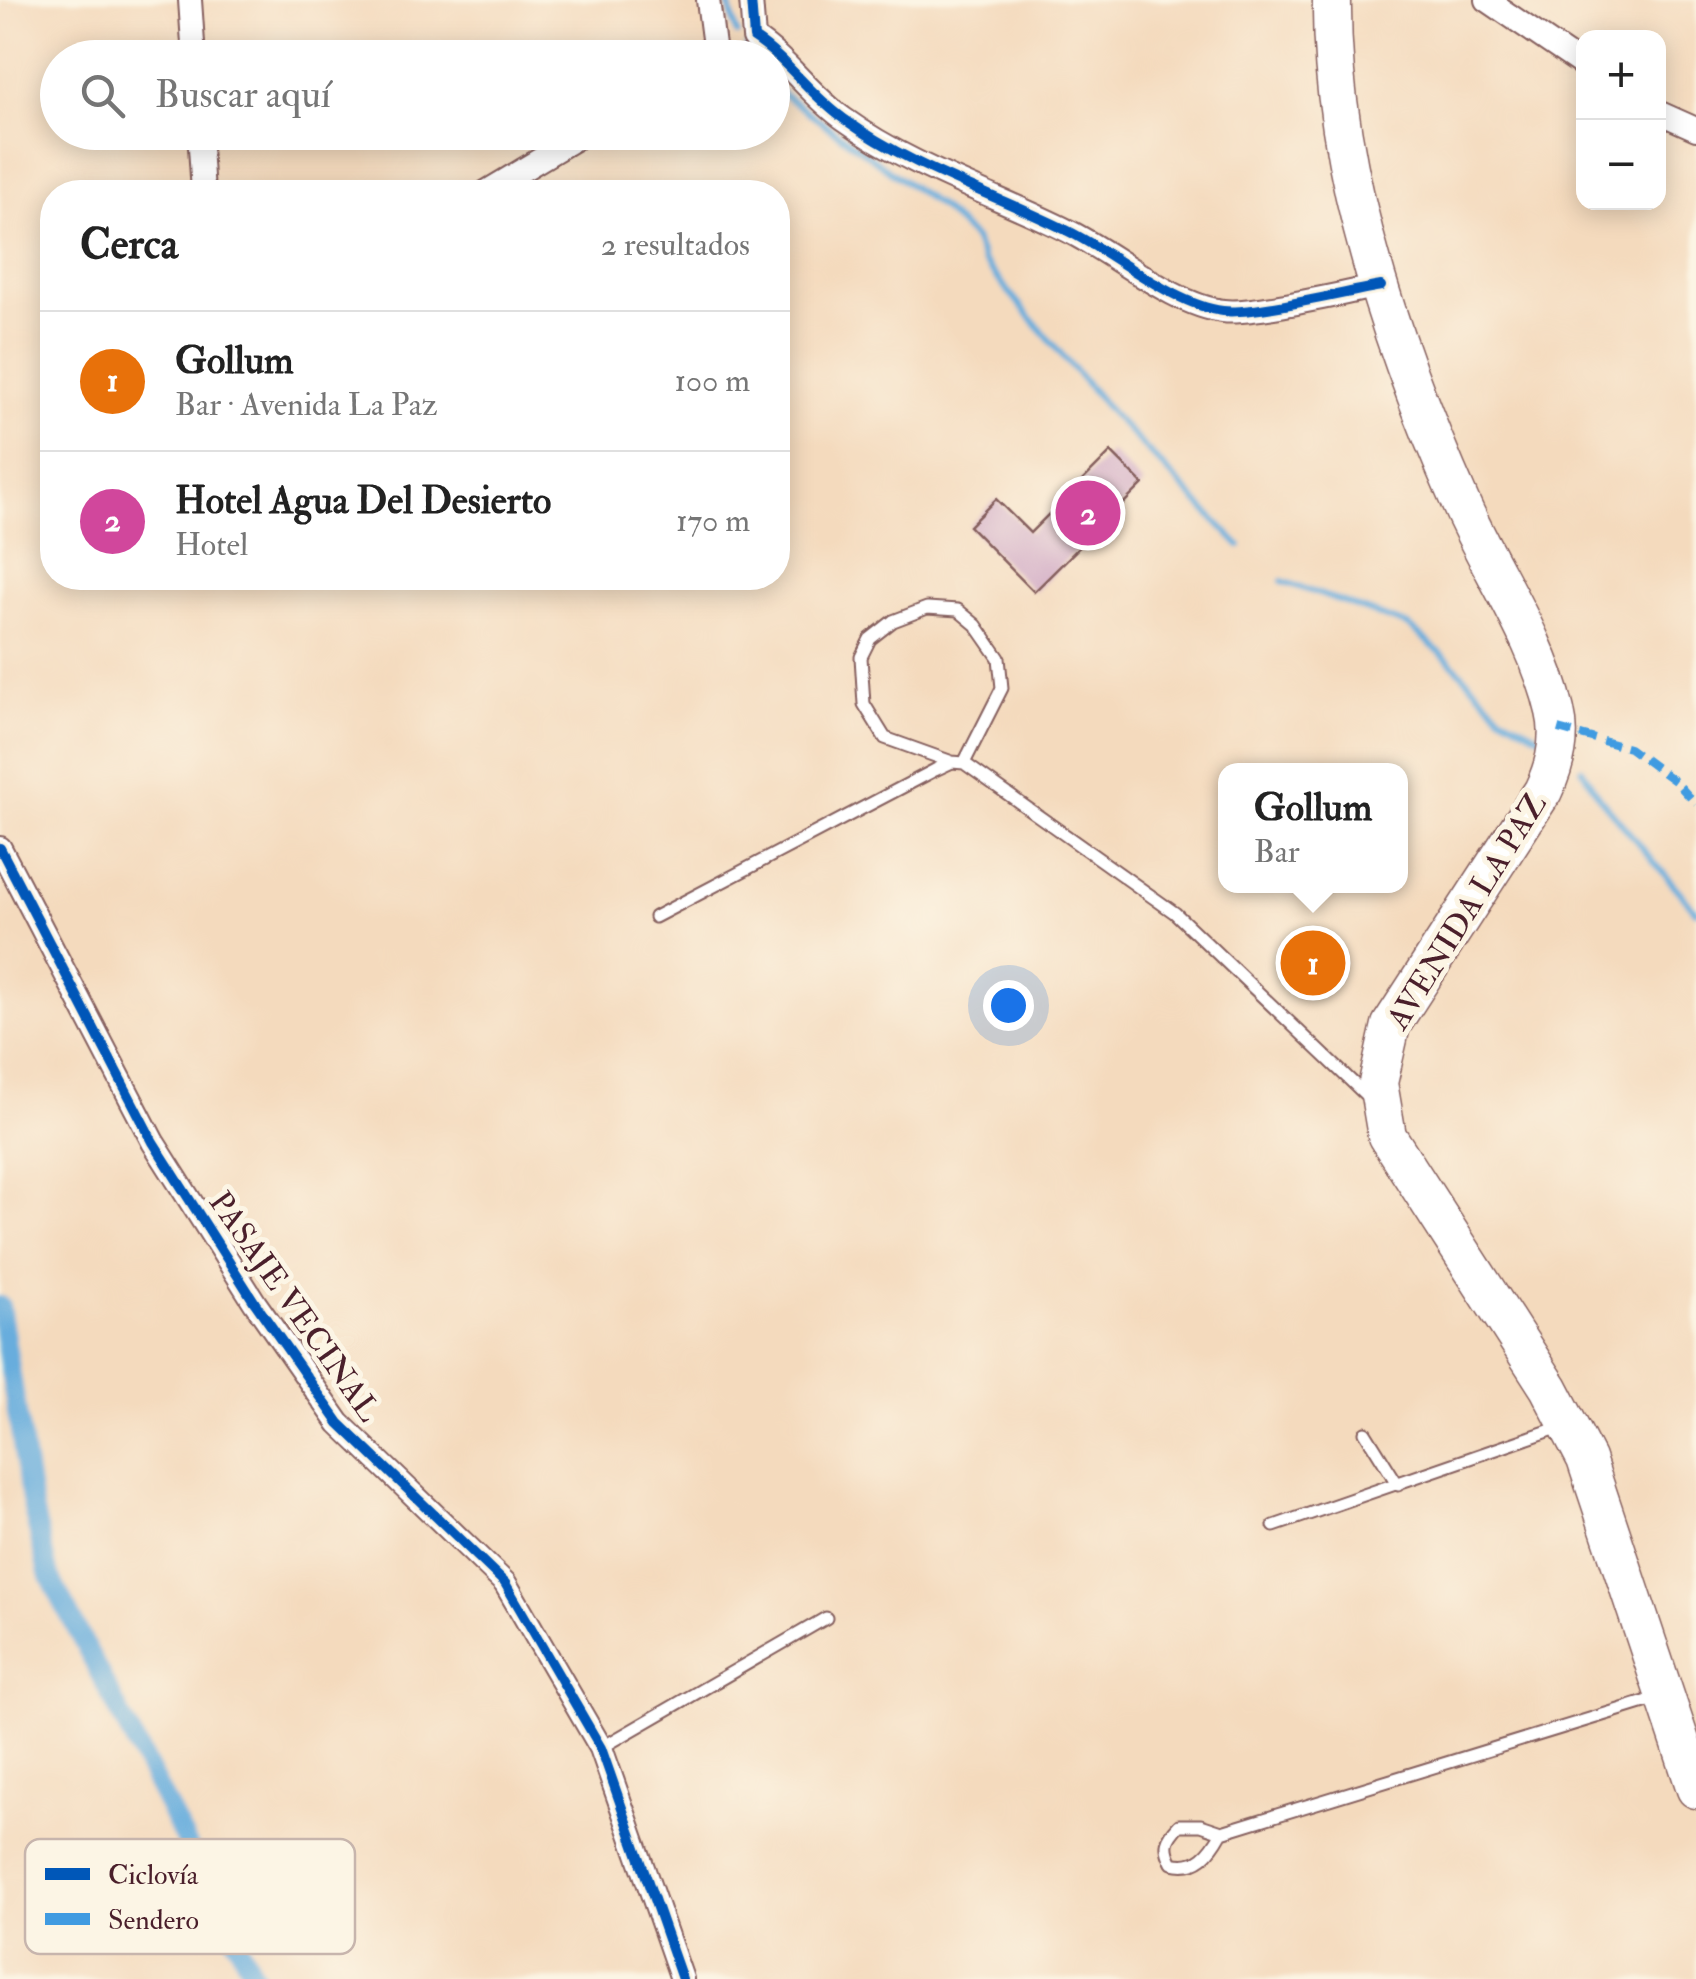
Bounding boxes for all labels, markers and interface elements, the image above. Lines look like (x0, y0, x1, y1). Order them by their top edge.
map controls (1576, 30, 1666, 210)
button: + (1576, 30, 1666, 120)
search box (40, 40, 790, 150)
icon: search (75, 68, 130, 123)
text: Buscar aquí (155, 71, 331, 119)
button: − (1576, 120, 1666, 210)
text: Cerca (80, 219, 178, 271)
text: 2 resultados (601, 225, 750, 265)
text: Gollum (175, 337, 294, 385)
text: 1 (107, 361, 118, 401)
text: 100 m (674, 361, 750, 401)
text: Bar · Avenida La Paz (175, 385, 437, 425)
pin: 2 (1056, 476, 1120, 550)
text: Hotel Agua Del Desierto (175, 477, 551, 525)
text: 2 (104, 501, 121, 541)
text: 170 m (676, 501, 750, 541)
text: Hotel (175, 525, 248, 565)
popup (1218, 763, 1408, 893)
text: Gollum (1254, 784, 1372, 832)
street label: AVENIDA LA PAZ (1378, 786, 1556, 1038)
text: Bar (1254, 832, 1300, 872)
pin: 1 (1280, 926, 1346, 1000)
your location (983, 980, 1034, 1031)
street label: PASAJE VECINAL (200, 1184, 389, 1429)
legend (25, 1839, 355, 1954)
text: Ciclovía (108, 1858, 199, 1893)
text: Sendero (108, 1903, 199, 1938)

